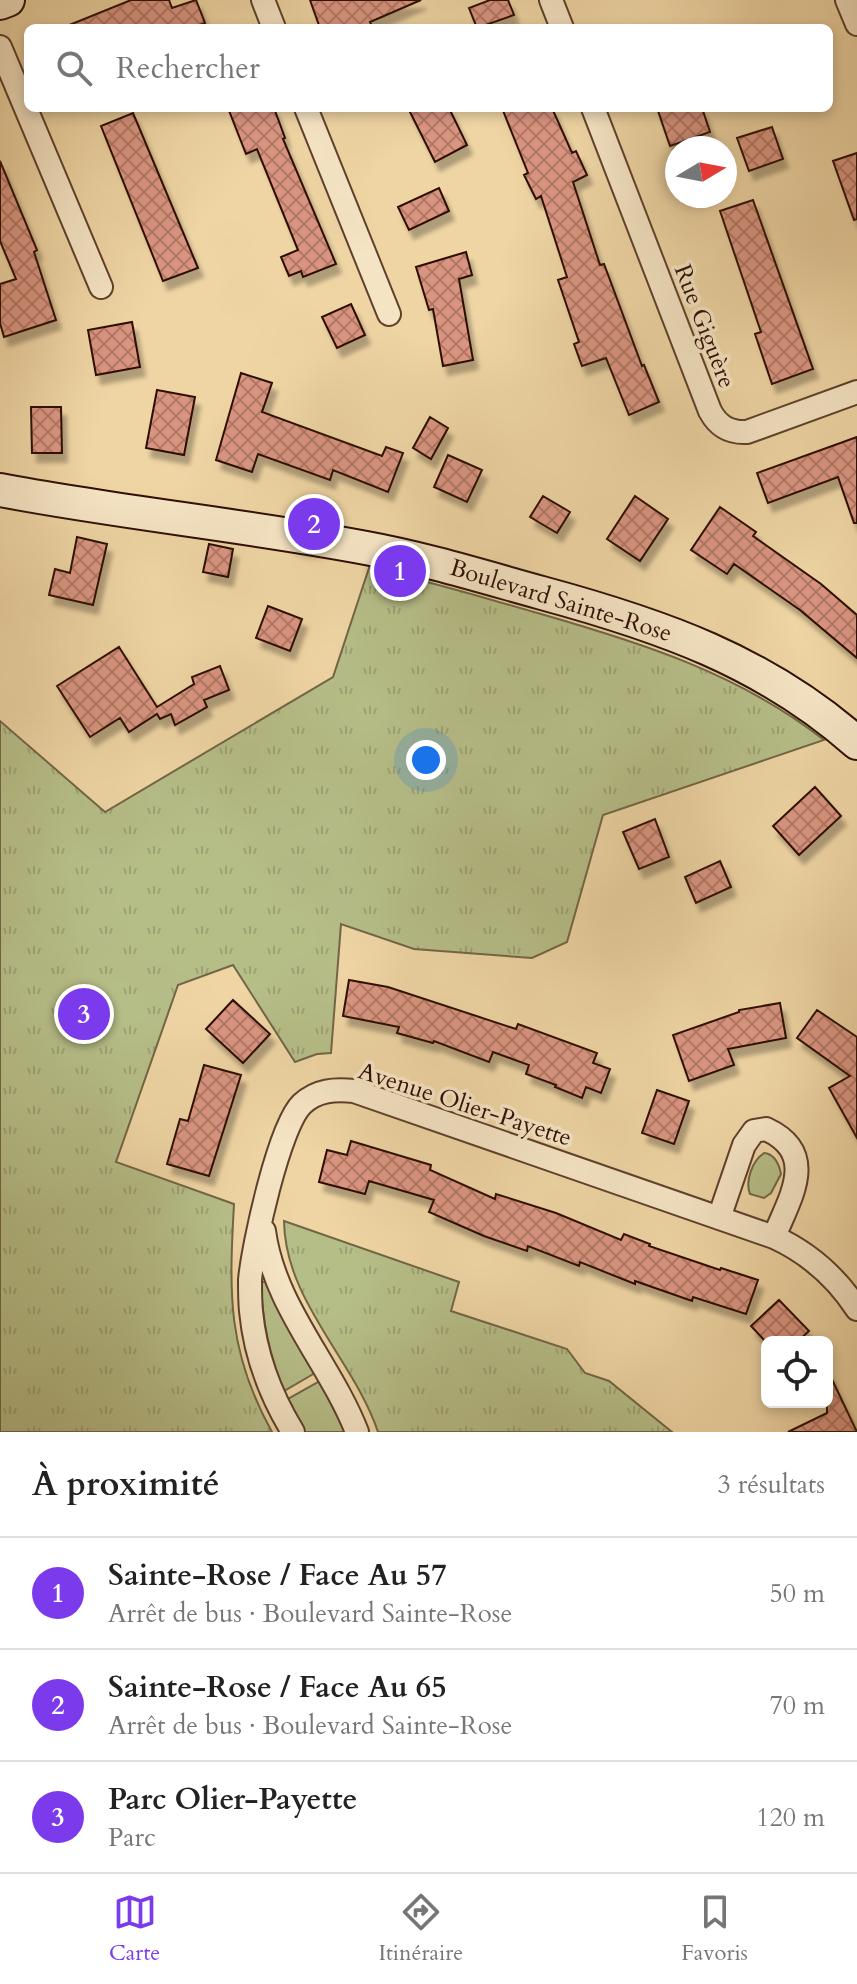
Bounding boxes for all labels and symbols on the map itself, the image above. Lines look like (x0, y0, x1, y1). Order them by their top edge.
north arrow (665, 136, 737, 208)
street label: Rue Giguère (666, 260, 743, 393)
pin: 2 (288, 494, 340, 554)
pin: 1 (374, 541, 426, 601)
street label: Boulevard Sainte-Rose (446, 551, 676, 650)
your location (406, 740, 446, 780)
pin: 3 (58, 984, 110, 1044)
street label: Avenue Olier-Payette (354, 1054, 576, 1155)

